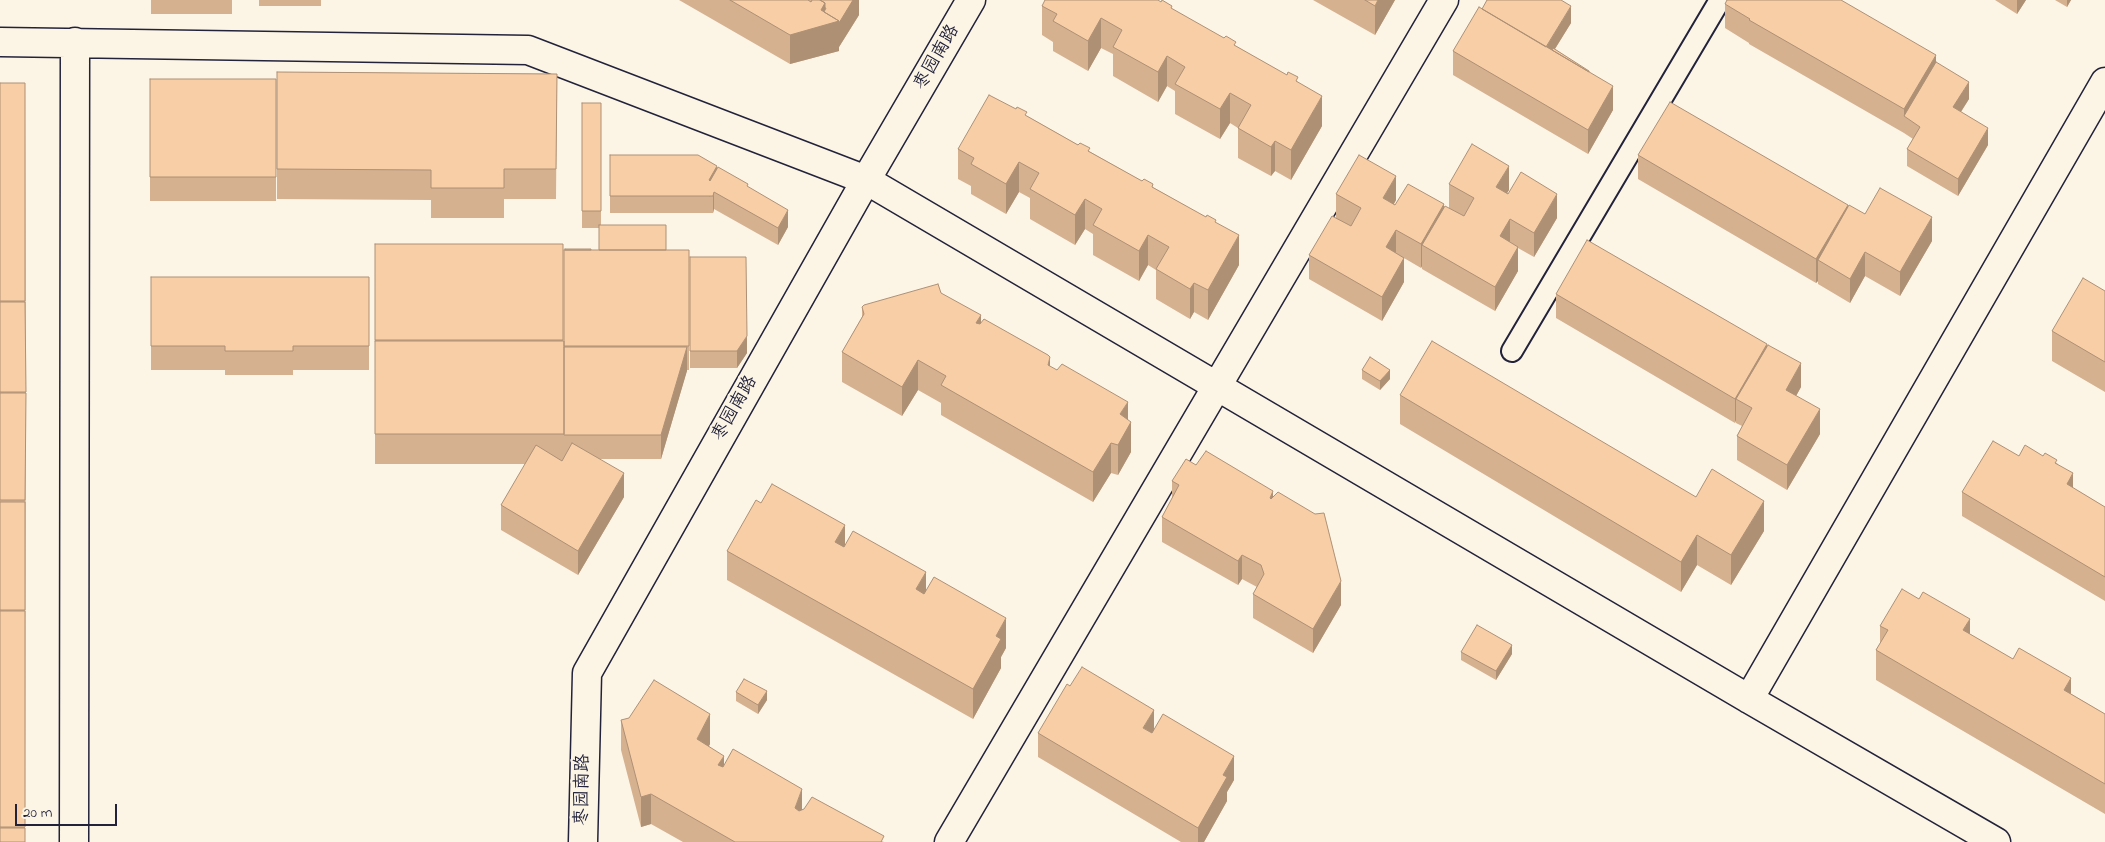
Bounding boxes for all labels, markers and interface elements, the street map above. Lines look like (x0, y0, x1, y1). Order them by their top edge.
street label: 枣园南路 (911, 21, 965, 95)
street label: 枣园南路 (709, 372, 763, 446)
street label: 枣园南路 (573, 754, 595, 826)
scale bar (18, 794, 120, 826)
text: 20 m (23, 802, 52, 824)

